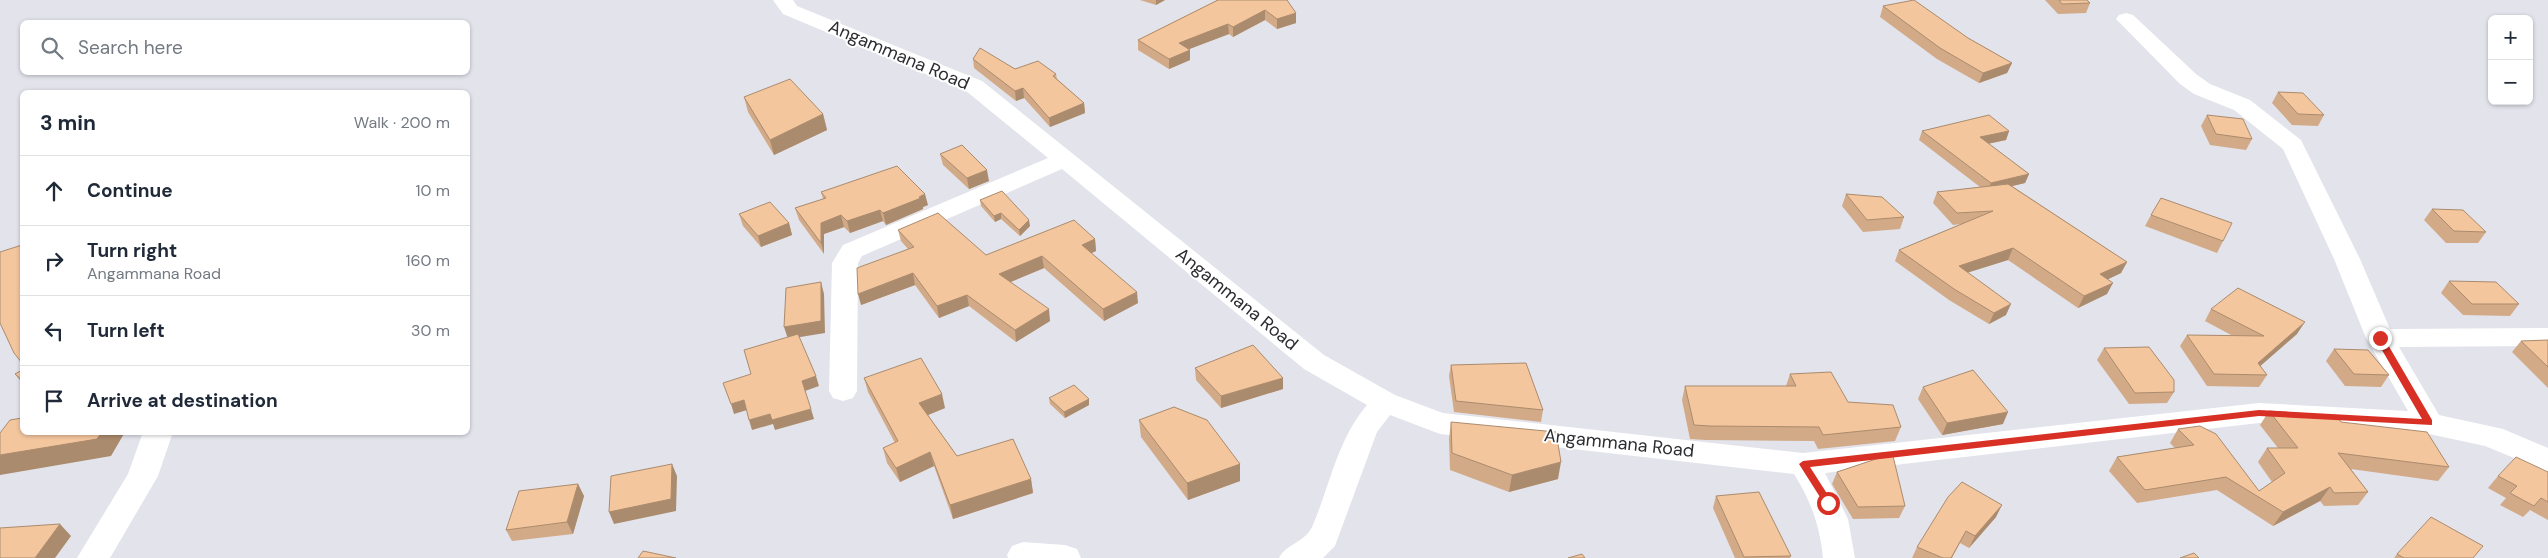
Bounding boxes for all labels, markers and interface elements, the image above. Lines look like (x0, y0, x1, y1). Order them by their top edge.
street label: Angammana Road (825, 14, 973, 96)
map controls (2488, 15, 2533, 105)
button: + (2488, 15, 2533, 60)
search box (20, 20, 470, 75)
icon: search (38, 34, 66, 62)
text: Search here (78, 35, 183, 60)
button: − (2488, 60, 2533, 105)
text: 3 min (40, 109, 96, 137)
text: Walk · 200 m (354, 112, 450, 133)
icon: ahead (40, 177, 68, 205)
text: Continue (87, 178, 173, 203)
text: 10 m (416, 180, 450, 201)
text: Turn right (87, 238, 177, 263)
street label: Angammana Road (1171, 242, 1303, 356)
icon: right (40, 247, 68, 275)
text: 160 m (406, 250, 450, 271)
text: Angammana Road (87, 263, 221, 284)
icon: left (40, 317, 68, 345)
text: Turn left (87, 318, 165, 343)
text: 30 m (411, 320, 450, 341)
route end (2369, 327, 2392, 350)
icon: arrive (40, 387, 68, 415)
text: Arrive at destination (87, 388, 278, 413)
street label: Angammana Road (1543, 423, 1695, 463)
route start (1817, 492, 1840, 515)

